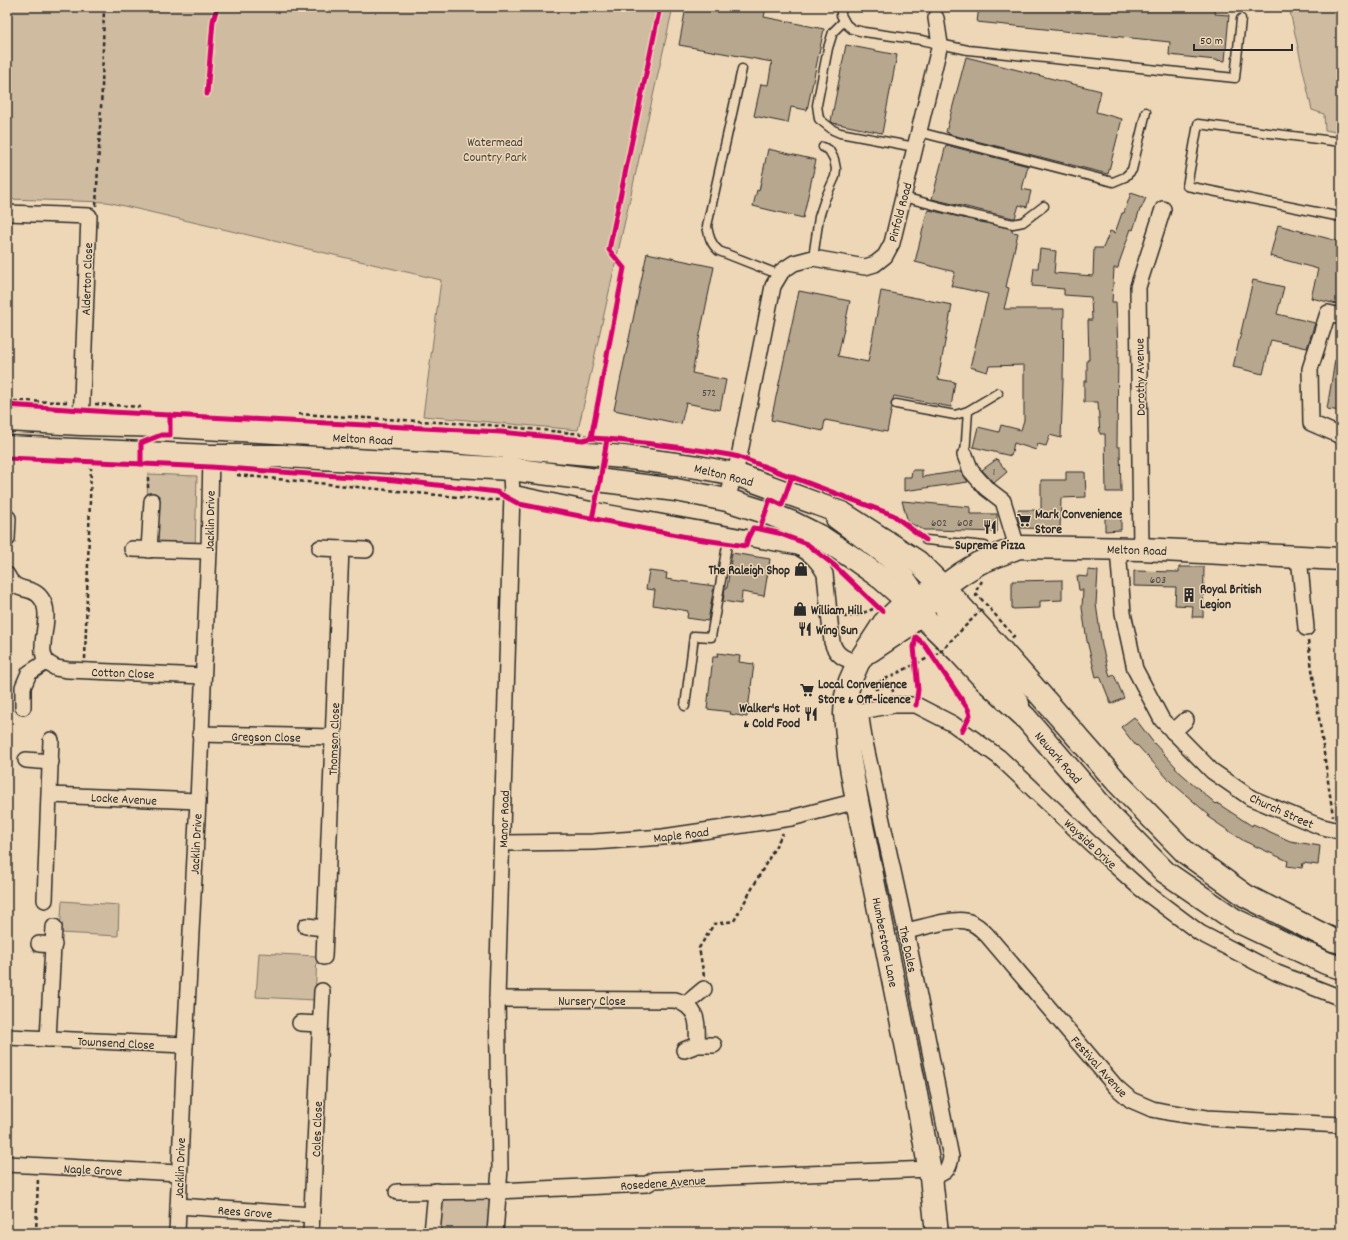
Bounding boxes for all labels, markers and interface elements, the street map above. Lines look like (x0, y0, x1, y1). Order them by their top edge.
scale bar (1194, 26, 1292, 52)
text: 50 m (1200, 33, 1223, 50)
park label: Watermead Country Park (463, 134, 527, 168)
street label: Pinfold Road (884, 181, 919, 245)
street label: Alderton Close (78, 242, 99, 316)
street label: Dorothy Avenue (1131, 338, 1152, 416)
house number: 572 (702, 386, 716, 402)
street label: Melton Road (332, 429, 393, 452)
street label: Melton Road (692, 460, 755, 493)
house number: 1 (993, 465, 995, 481)
street label: Jacklin Drive (201, 490, 222, 552)
place label: Mark Convenience Store (1035, 506, 1123, 540)
supermarket icon: Mark Convenience Store (1016, 512, 1032, 528)
house number: 602 (931, 516, 947, 532)
house number: 608 (957, 516, 973, 532)
restaurant icon: Supreme Pizza (982, 519, 998, 535)
place label: Supreme Pizza (955, 537, 1026, 556)
street label: Melton Road (1106, 541, 1167, 562)
shop icon: The Raleigh Shop (793, 561, 809, 577)
place label: The Raleigh Shop (708, 562, 790, 581)
house number: 603 (1150, 573, 1166, 589)
place label: Royal British Legion (1200, 581, 1262, 615)
building icon: Royal British Legion (1181, 587, 1197, 603)
shop icon: William Hill (792, 601, 808, 617)
place label: William Hill (811, 602, 864, 621)
restaurant icon: Wing Sun (797, 621, 813, 637)
place label: Wing Sun (816, 622, 858, 641)
street label: Cotton Close (91, 664, 155, 685)
place label: Local Convenience Store & Off-licence (818, 676, 911, 710)
supermarket icon: Local Convenience Store & Off-licence (799, 682, 815, 698)
place label: Walker's Hot & Cold Food (739, 700, 800, 734)
street label: Thomson Close (325, 702, 346, 776)
restaurant icon: Walker's Hot & Cold Food (803, 706, 819, 722)
street label: Gregson Close (231, 728, 301, 749)
street label: Newark Road (1029, 728, 1085, 789)
street label: Locke Avenue (90, 789, 158, 812)
street label: Manor Road (495, 790, 516, 848)
street label: Church Street (1246, 790, 1316, 835)
street label: Jacklin Drive (186, 813, 209, 875)
street label: Wayside Drive (1058, 815, 1120, 875)
street label: Maple Road (652, 824, 710, 849)
street label: Humberstone Lane (866, 896, 902, 989)
street label: The Dales (892, 925, 921, 974)
street label: Nursery Close (558, 993, 626, 1012)
street label: Townsend Close (77, 1033, 155, 1056)
street label: Festival Avenue (1065, 1033, 1131, 1103)
street label: Coles Close (308, 1101, 329, 1157)
street label: Jacklin Drive (171, 1137, 192, 1199)
street label: Nagle Grove (63, 1160, 123, 1183)
street label: Rosedene Avenue (620, 1172, 707, 1197)
street label: Rees Grove (217, 1202, 273, 1225)

